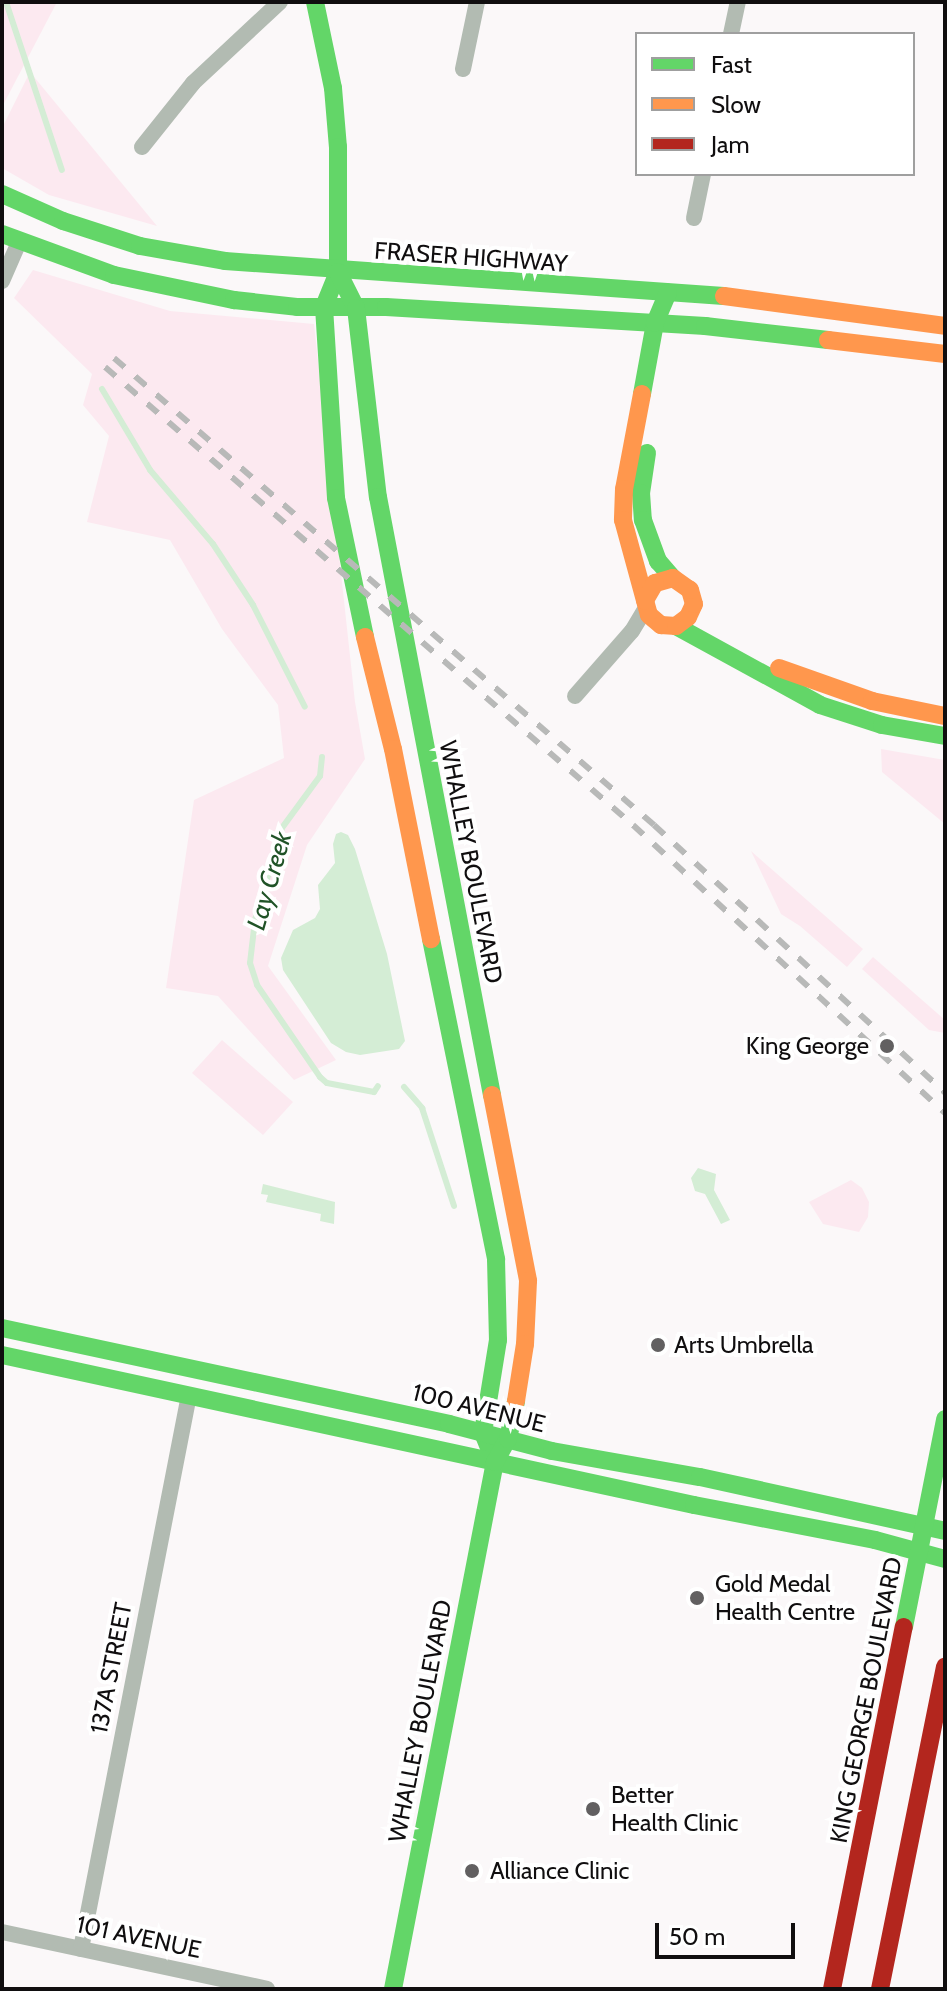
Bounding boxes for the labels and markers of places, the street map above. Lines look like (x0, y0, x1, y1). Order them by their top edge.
place label: King George (746, 1032, 869, 1060)
marker: King George (876, 1035, 898, 1057)
place label: Arts Umbrella (674, 1331, 814, 1359)
marker: Arts Umbrella (649, 1336, 667, 1354)
place label: Gold Medal Health Centre (715, 1570, 855, 1626)
marker: Gold Medal Health Centre (686, 1587, 708, 1609)
place label: Better Health Clinic (611, 1781, 738, 1837)
marker: Better Health Clinic (582, 1798, 604, 1820)
place label: Alliance Clinic (490, 1857, 629, 1885)
marker: Alliance Clinic (461, 1860, 483, 1882)

